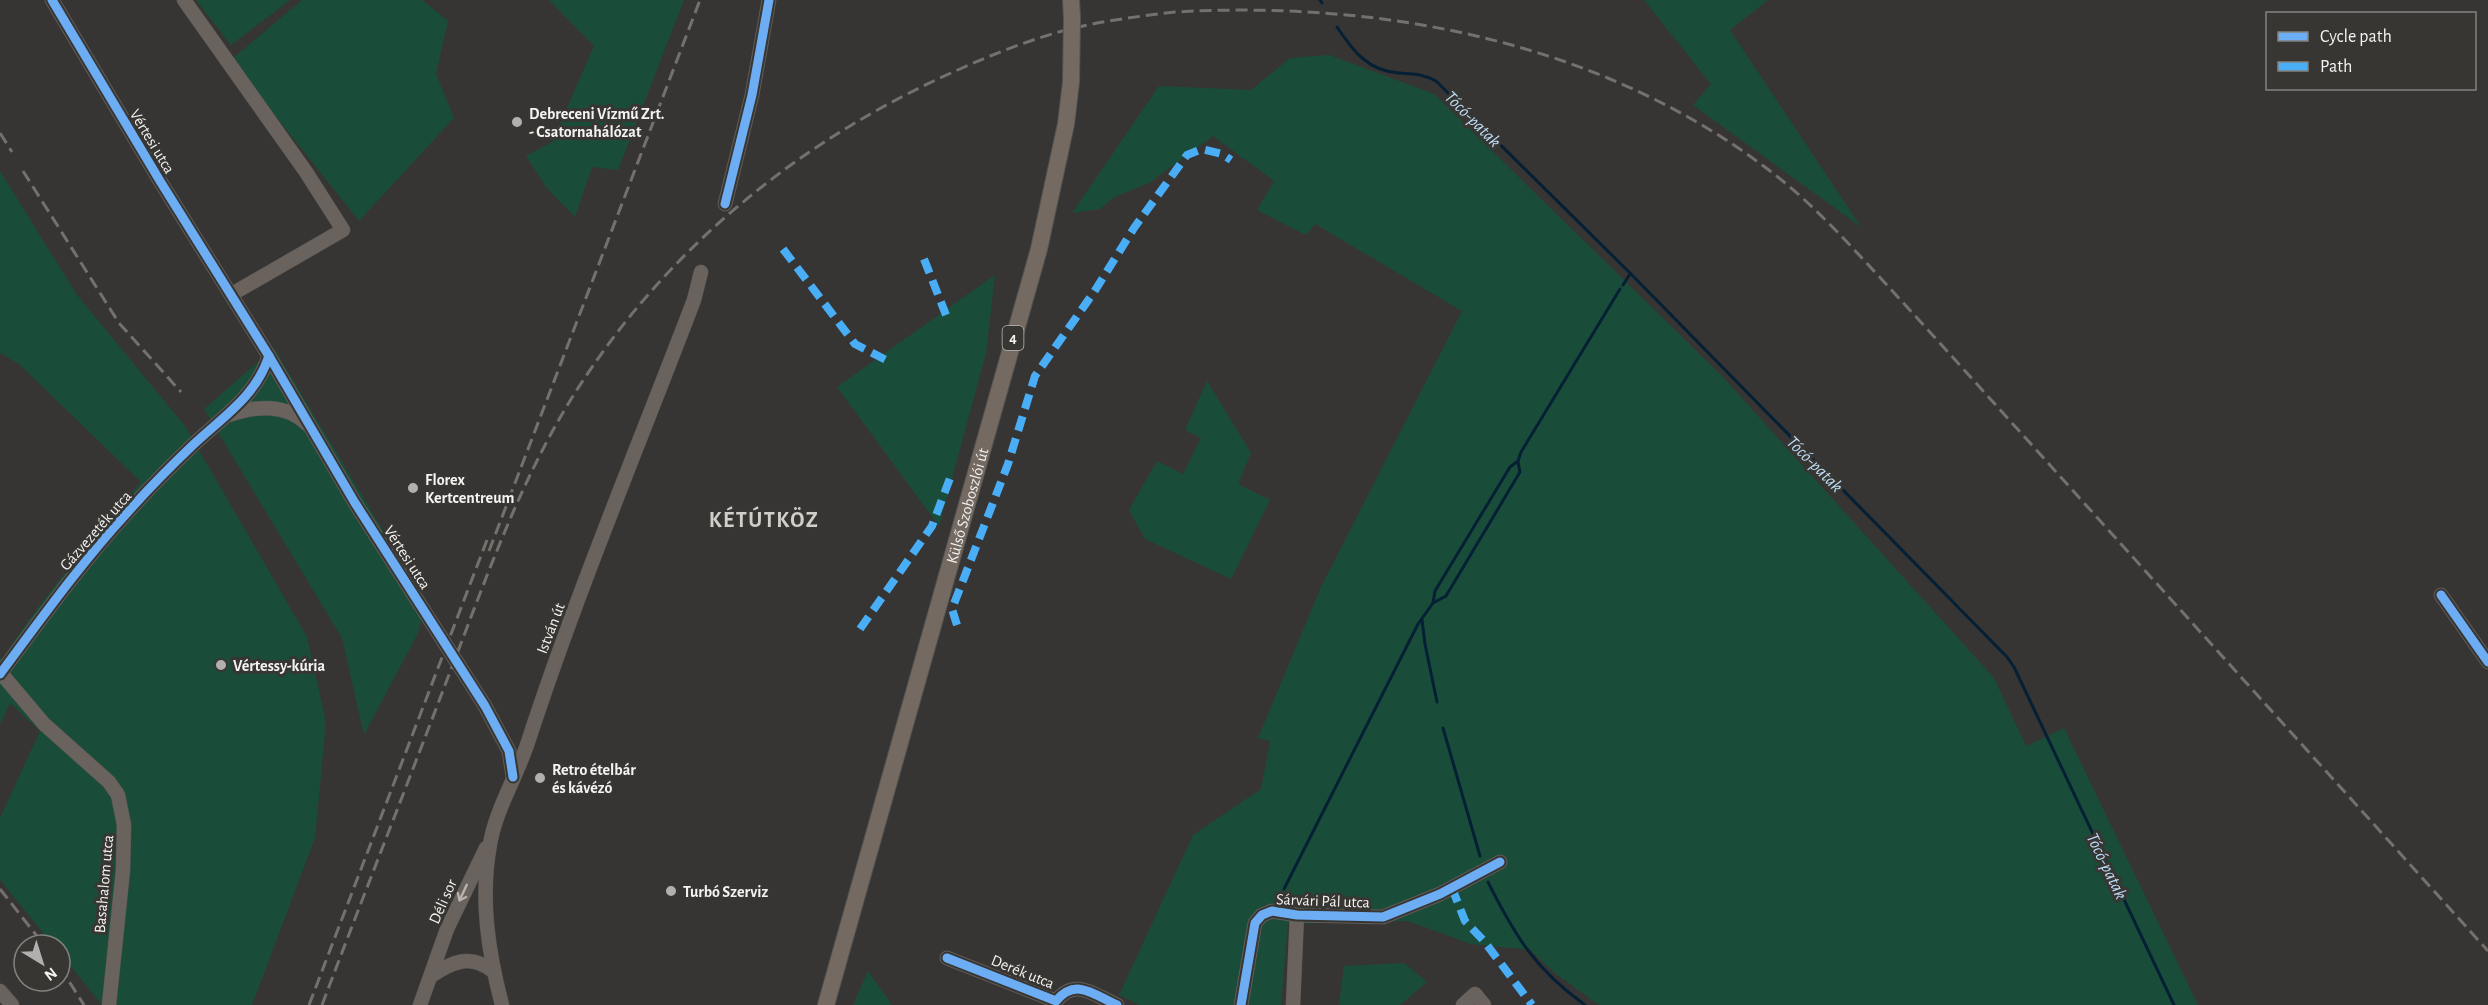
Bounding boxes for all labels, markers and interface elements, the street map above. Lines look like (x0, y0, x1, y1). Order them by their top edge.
legend (2266, 12, 2476, 90)
text: Cycle path (2320, 28, 2392, 46)
text: Path (2320, 58, 2352, 76)
water label: Tócó-patak (1441, 88, 1504, 151)
place label: Debreceni Vízmű Zrt. - Csatornahálózat (529, 106, 664, 140)
street label: Vértesi utca (127, 107, 178, 176)
marker: Debreceni Vízmű Zrt. - Csatornahálózat (510, 115, 524, 129)
road number: 4 (1002, 326, 1024, 350)
water label: Tócó-patak (1783, 433, 1846, 496)
street label: Külső Szoboszlói út (944, 446, 992, 565)
place label: Florex Kertcentreum (425, 472, 514, 506)
marker: Florex Kertcentreum (406, 481, 420, 495)
street label: Gázvezeték utca (57, 488, 135, 574)
district label: KÉTÚTKÖZ (709, 506, 819, 531)
street label: Vértesi utca (381, 523, 433, 592)
street label: István út (534, 601, 568, 656)
marker: Vértessy-kúria (214, 658, 228, 672)
place label: Vértessy-kúria (233, 658, 325, 675)
place label: Retro ételbár és kávézó (552, 762, 636, 796)
marker: Retro ételbár és kávézó (533, 771, 547, 785)
water label: Tócó-patak (2082, 830, 2130, 902)
street label: Basahalom utca (92, 834, 116, 934)
street label: Déli sor (426, 876, 460, 926)
one-way arrow (457, 884, 469, 902)
marker: Turbó Szerviz (664, 884, 678, 898)
place label: Turbó Szerviz (683, 884, 768, 900)
street label: Sárvári Pál utca (1276, 891, 1370, 911)
north arrow (12, 933, 72, 993)
street label: Derék utca (989, 952, 1057, 992)
text: N (41, 964, 60, 984)

